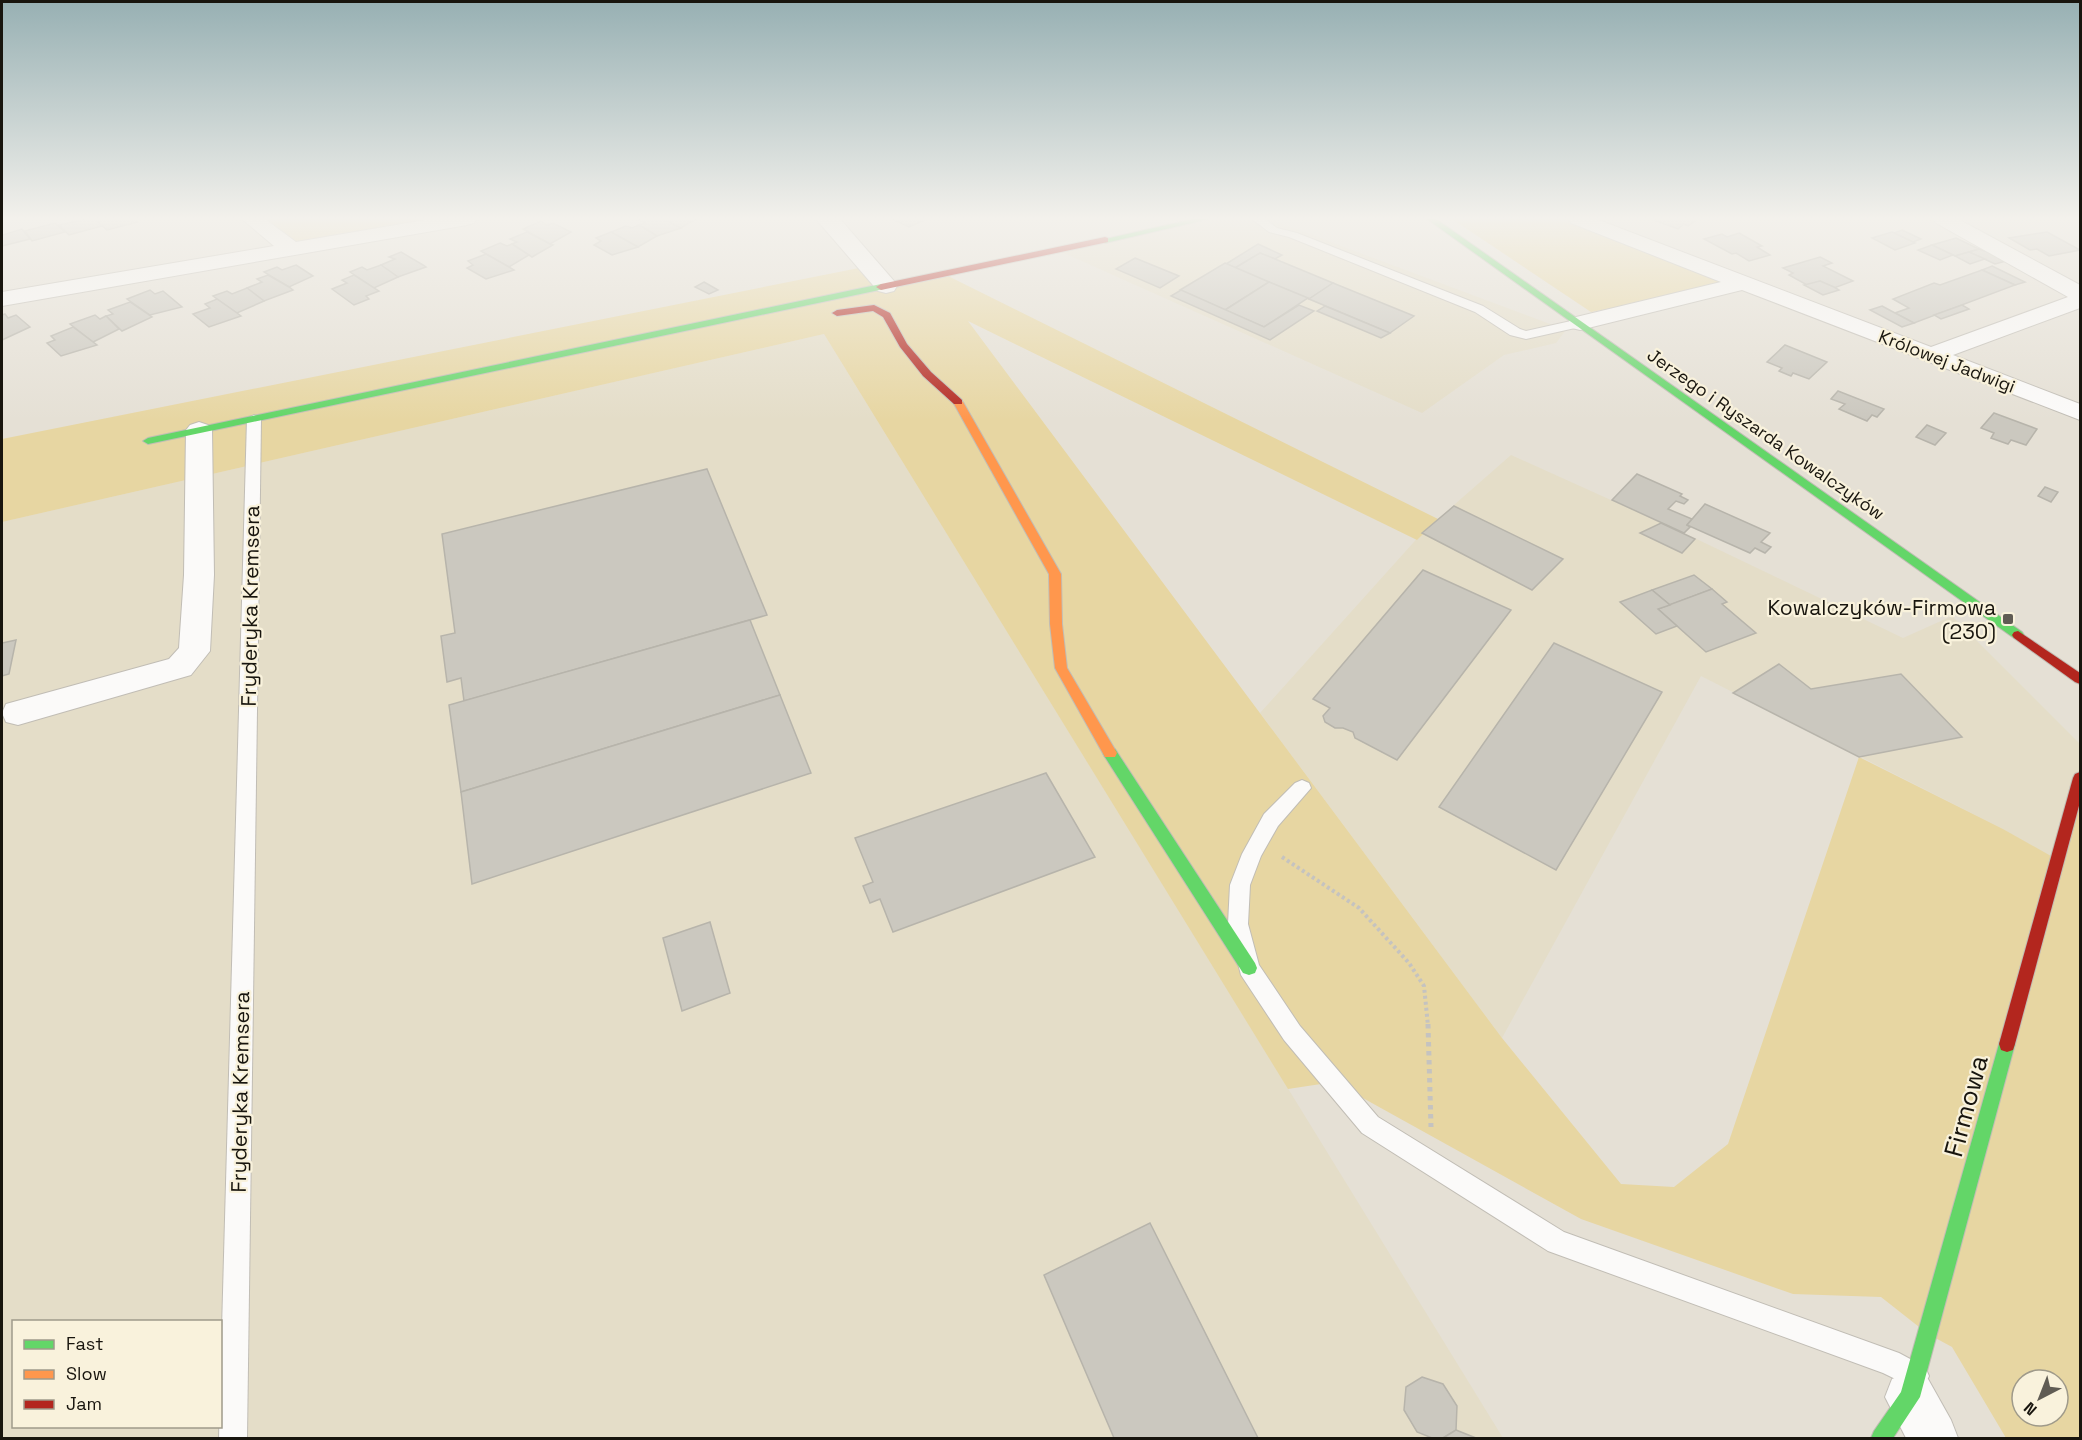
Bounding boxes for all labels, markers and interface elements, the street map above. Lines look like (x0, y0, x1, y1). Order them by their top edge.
street label: Królowej Jadwigi (1875, 324, 2019, 398)
street label: Jerzego i Ryszarda Kowalczyków (1643, 343, 1889, 525)
street label: Fryderyka Kremsera (235, 505, 265, 707)
place label: Kowalczyków-Firmowa (230) (1767, 594, 1996, 645)
marker: Kowalczyków-Firmowa (230) (2001, 612, 2015, 626)
street label: Fryderyka Kremsera (225, 991, 255, 1193)
street label: Firmowa (1936, 1051, 1996, 1161)
legend (12, 1320, 222, 1428)
text: Fast (66, 1332, 103, 1355)
text: Slow (66, 1362, 107, 1385)
north arrow (2010, 1368, 2070, 1428)
text: Jam (66, 1392, 102, 1415)
text: N (2019, 1397, 2041, 1420)

